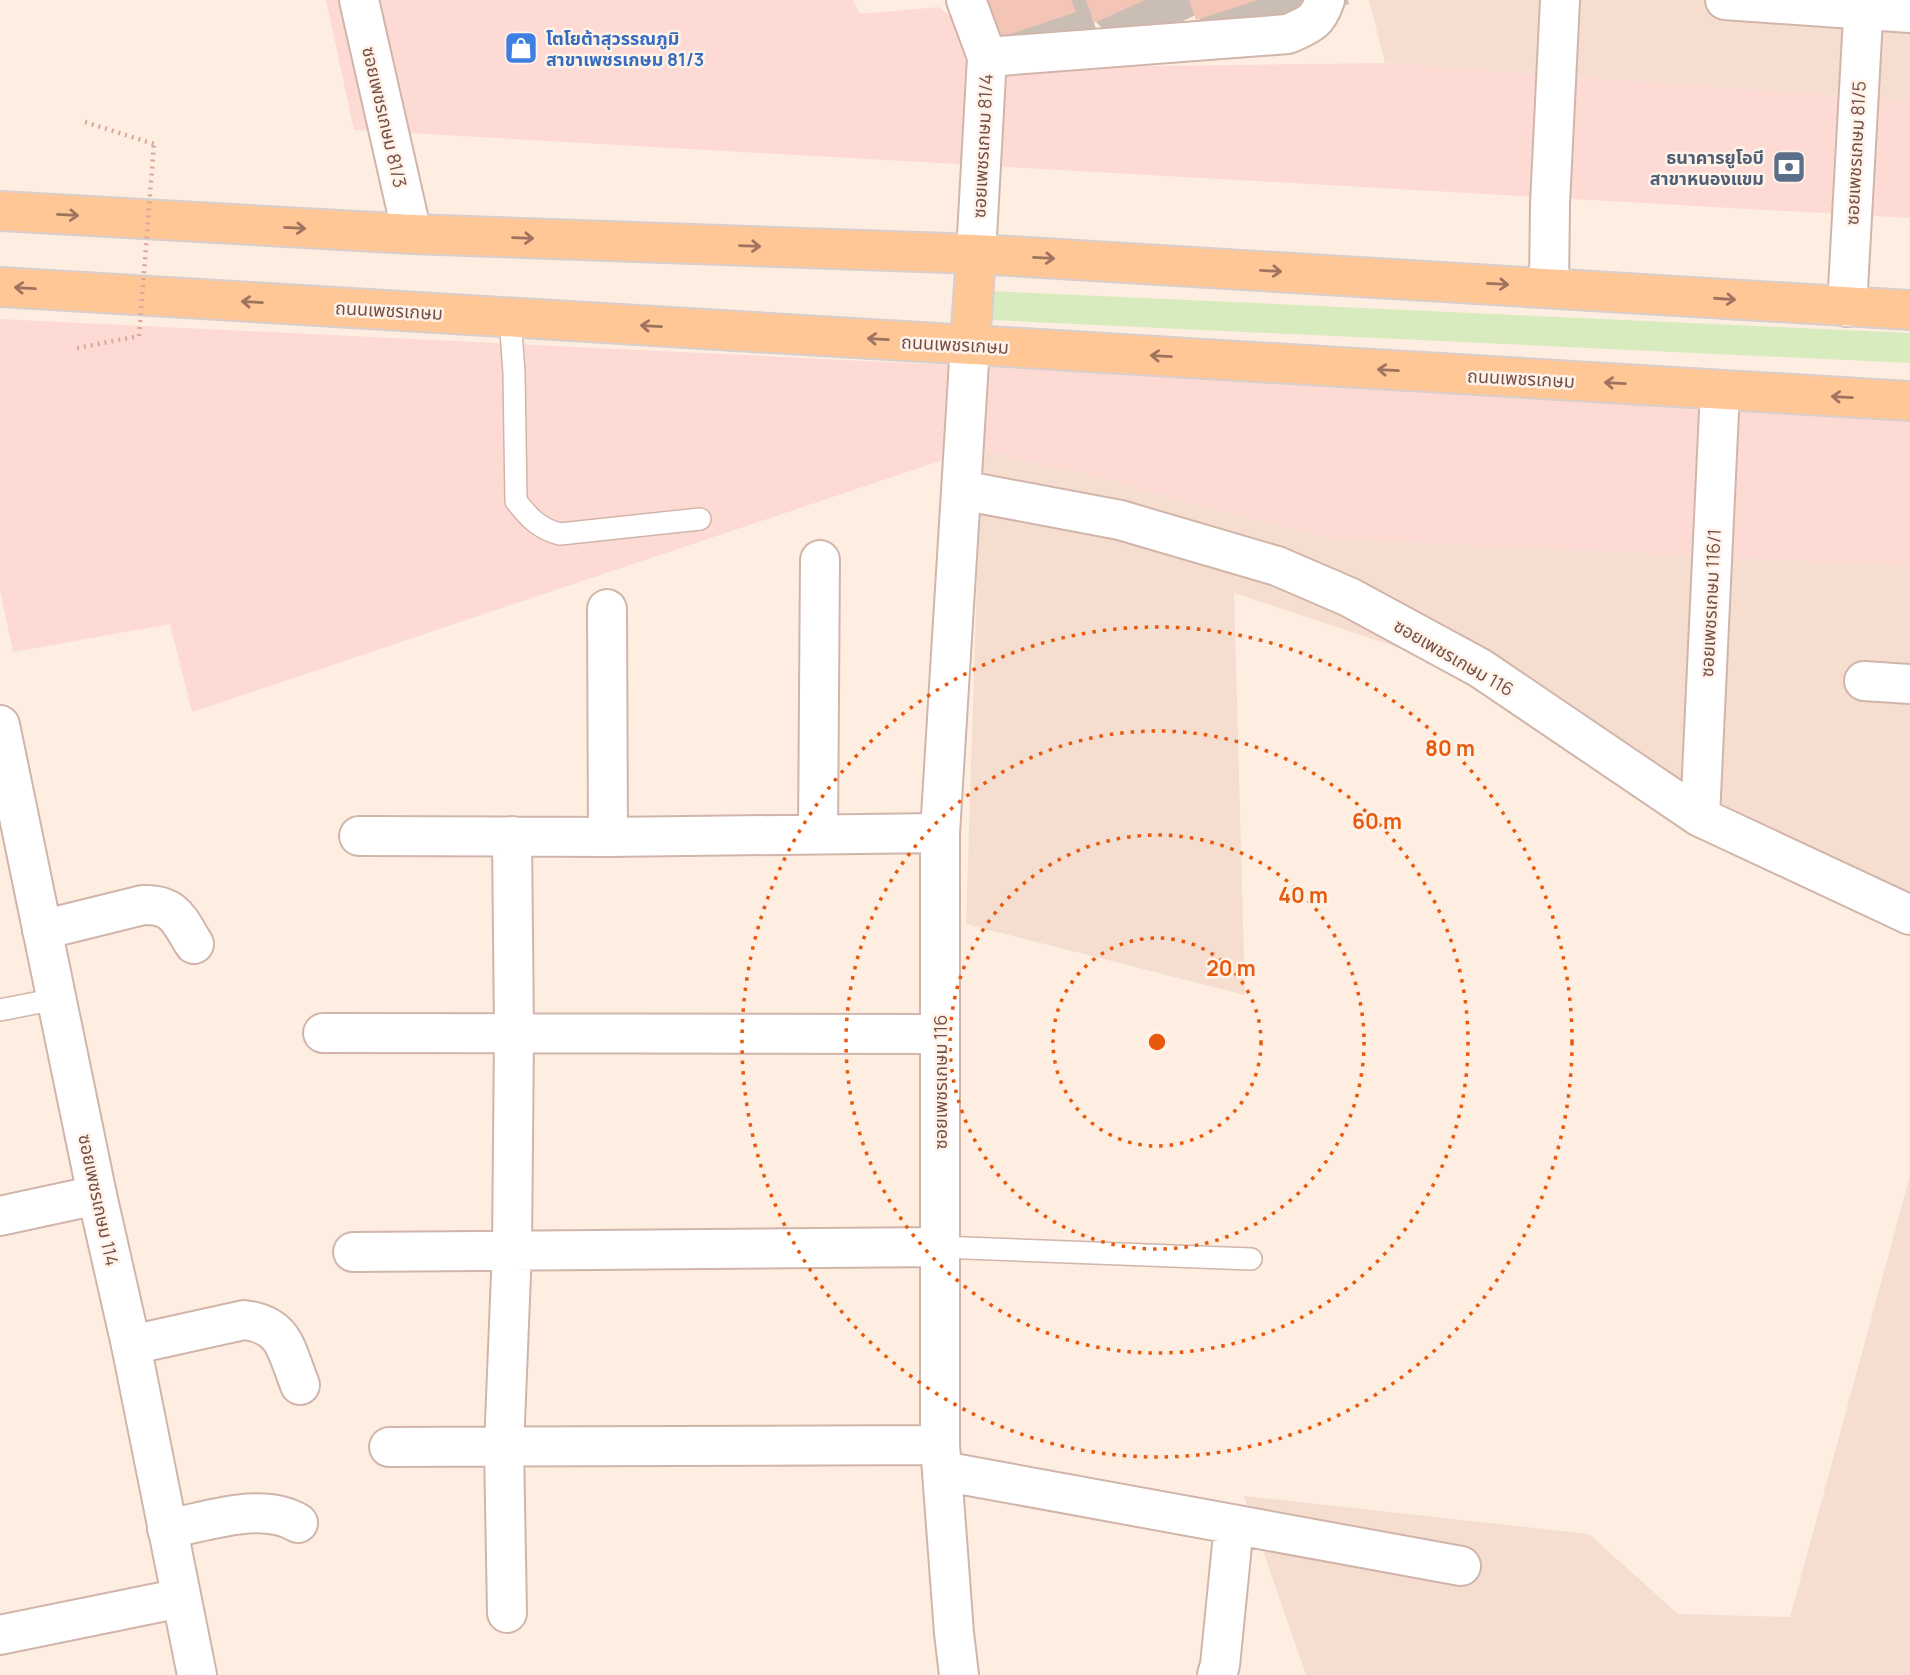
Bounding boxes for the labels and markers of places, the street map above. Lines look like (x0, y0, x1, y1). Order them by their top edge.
place label: โตโยต้าสุวรรณภูมิ สาขาเพชรเกษม 81/3 (546, 26, 704, 71)
shop icon: โตโยต้าสุวรรณภูมิ สาขาเพชรเกษม 81/3 (502, 29, 540, 67)
place label: ธนาคารยูโอบี สาขาหนองแขม (1650, 145, 1764, 190)
bank icon: ธนาคารยูโอบี สาขาหนองแขม (1770, 148, 1808, 186)
centre of rings (1145, 1030, 1169, 1054)

